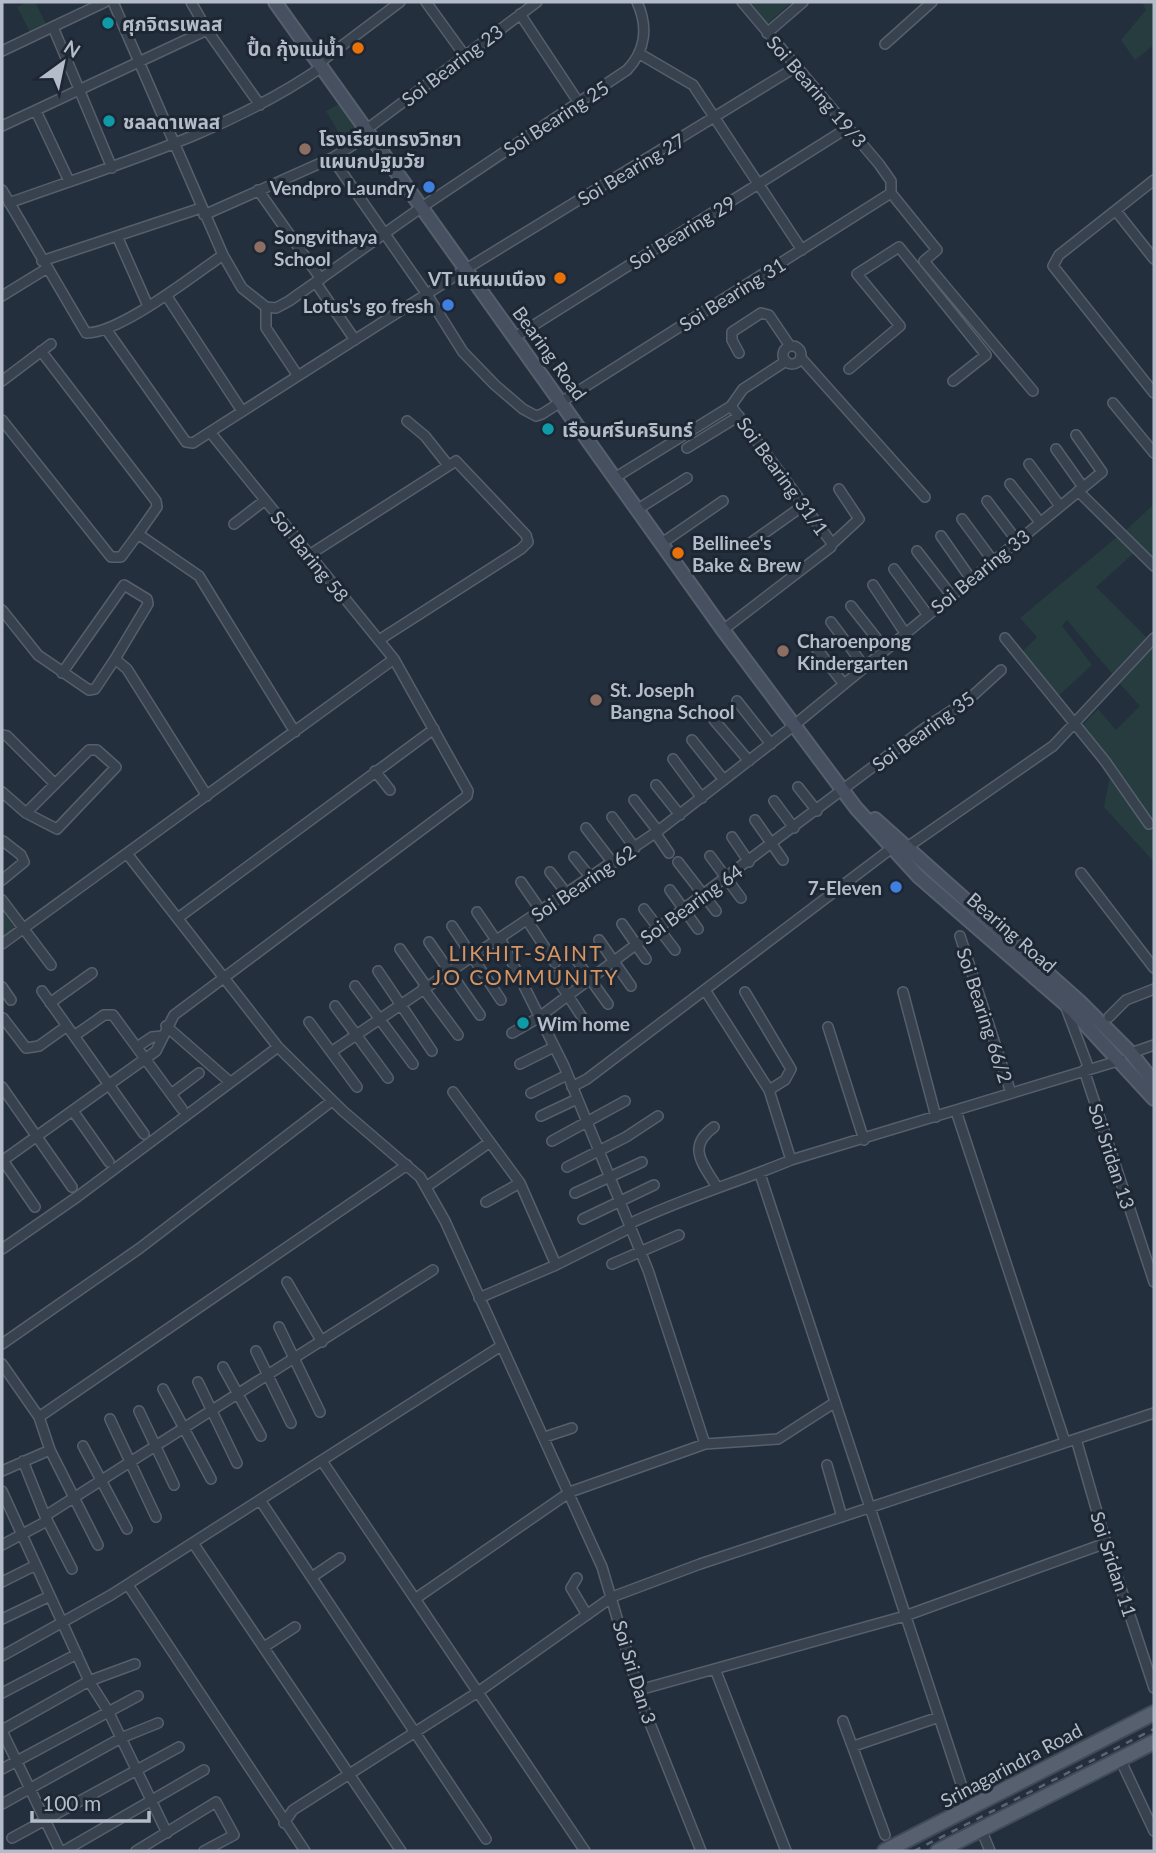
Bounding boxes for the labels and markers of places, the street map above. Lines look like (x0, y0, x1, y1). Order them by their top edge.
place label: ศุภจิตรเพลส (122, 12, 222, 36)
marker: ศุภจิตรเพลส (100, 15, 116, 31)
place label: ปื้ด กุ้งแม่น้ำ (247, 36, 344, 61)
marker: ปื้ด กุ้งแม่น้ำ (350, 40, 366, 56)
place label: ชลลดาเพลส (123, 110, 220, 133)
marker: ชลลดาเพลส (101, 113, 117, 129)
place label: โรงเรียนทรงวิทยา แผนกปฐมวัย (319, 127, 462, 172)
marker: โรงเรียนทรงวิทยา แผนกปฐมวัย (297, 141, 313, 157)
place label: Vendpro Laundry (269, 176, 416, 199)
marker: Vendpro Laundry (421, 179, 437, 195)
place label: Songvithaya School (274, 225, 378, 270)
marker: Songvithaya School (252, 239, 268, 255)
place label: VT แหนมเนือง (427, 267, 546, 290)
marker: VT แหนมเนือง (552, 270, 568, 286)
place label: Lotus's go fresh (303, 294, 434, 317)
marker: Lotus's go fresh (440, 297, 456, 313)
place label: เรือนศรีนครินทร์ (562, 418, 693, 441)
marker: เรือนศรีนครินทร์ (540, 421, 556, 437)
place label: Bellinee's Bake & Brew (692, 531, 802, 576)
marker: Bellinee's Bake & Brew (670, 545, 686, 561)
place label: Charoenpong Kindergarten (797, 629, 911, 674)
marker: Charoenpong Kindergarten (775, 643, 791, 659)
place label: St. Joseph Bangna School (610, 678, 735, 723)
marker: St. Joseph Bangna School (588, 692, 604, 708)
place label: 7-Eleven (808, 876, 882, 899)
marker: 7-Eleven (888, 879, 904, 895)
place label: Wim home (537, 1012, 630, 1035)
marker: Wim home (515, 1015, 531, 1031)

